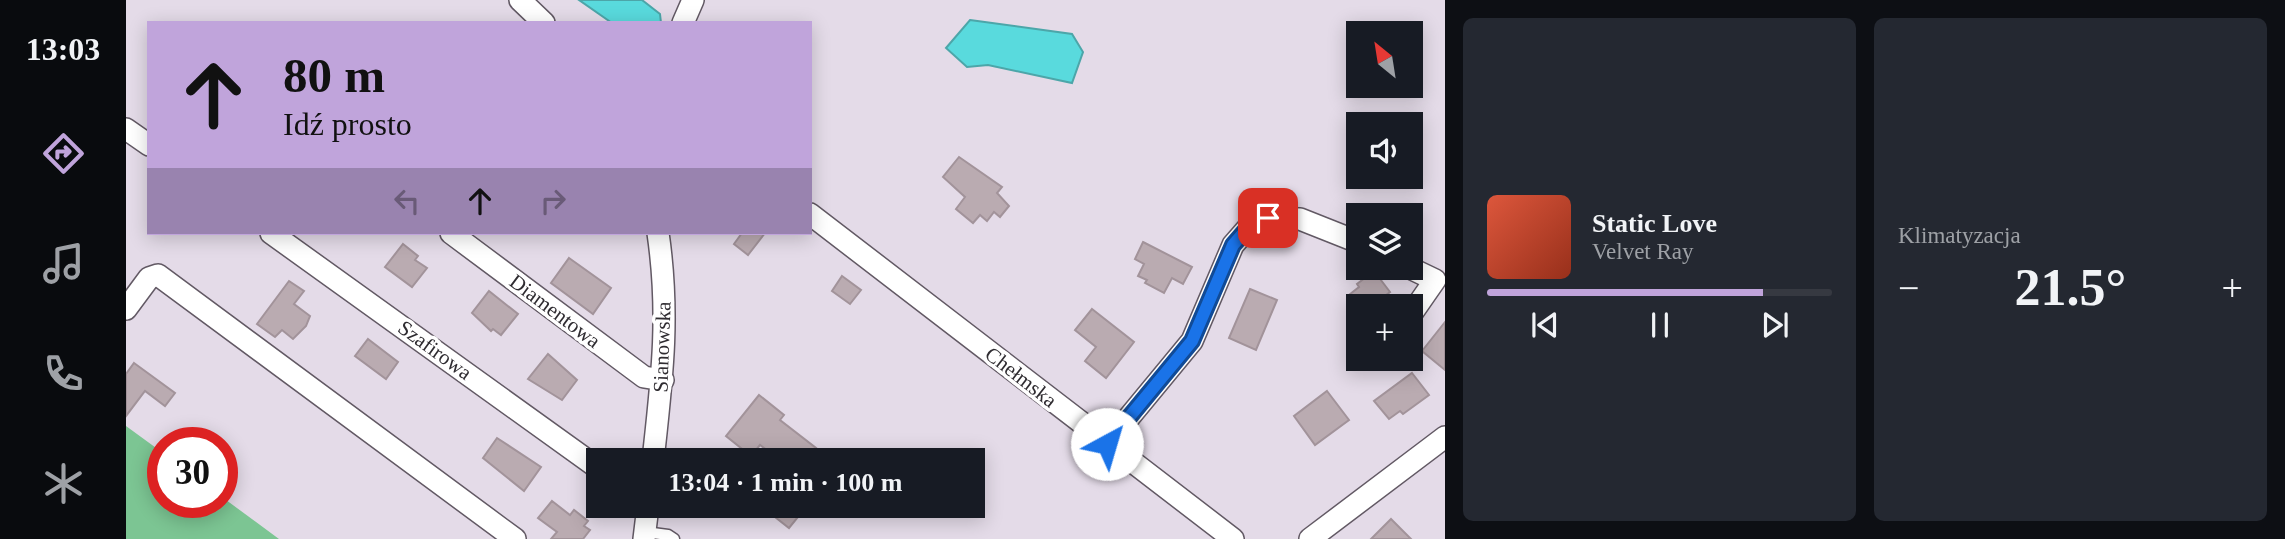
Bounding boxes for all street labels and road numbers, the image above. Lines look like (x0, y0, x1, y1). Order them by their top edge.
street label: Diamentowa (505, 269, 606, 353)
street label: Sianowska (648, 300, 676, 393)
street label: Szafirowa (394, 315, 477, 385)
street label: Chełmska (981, 342, 1062, 413)

